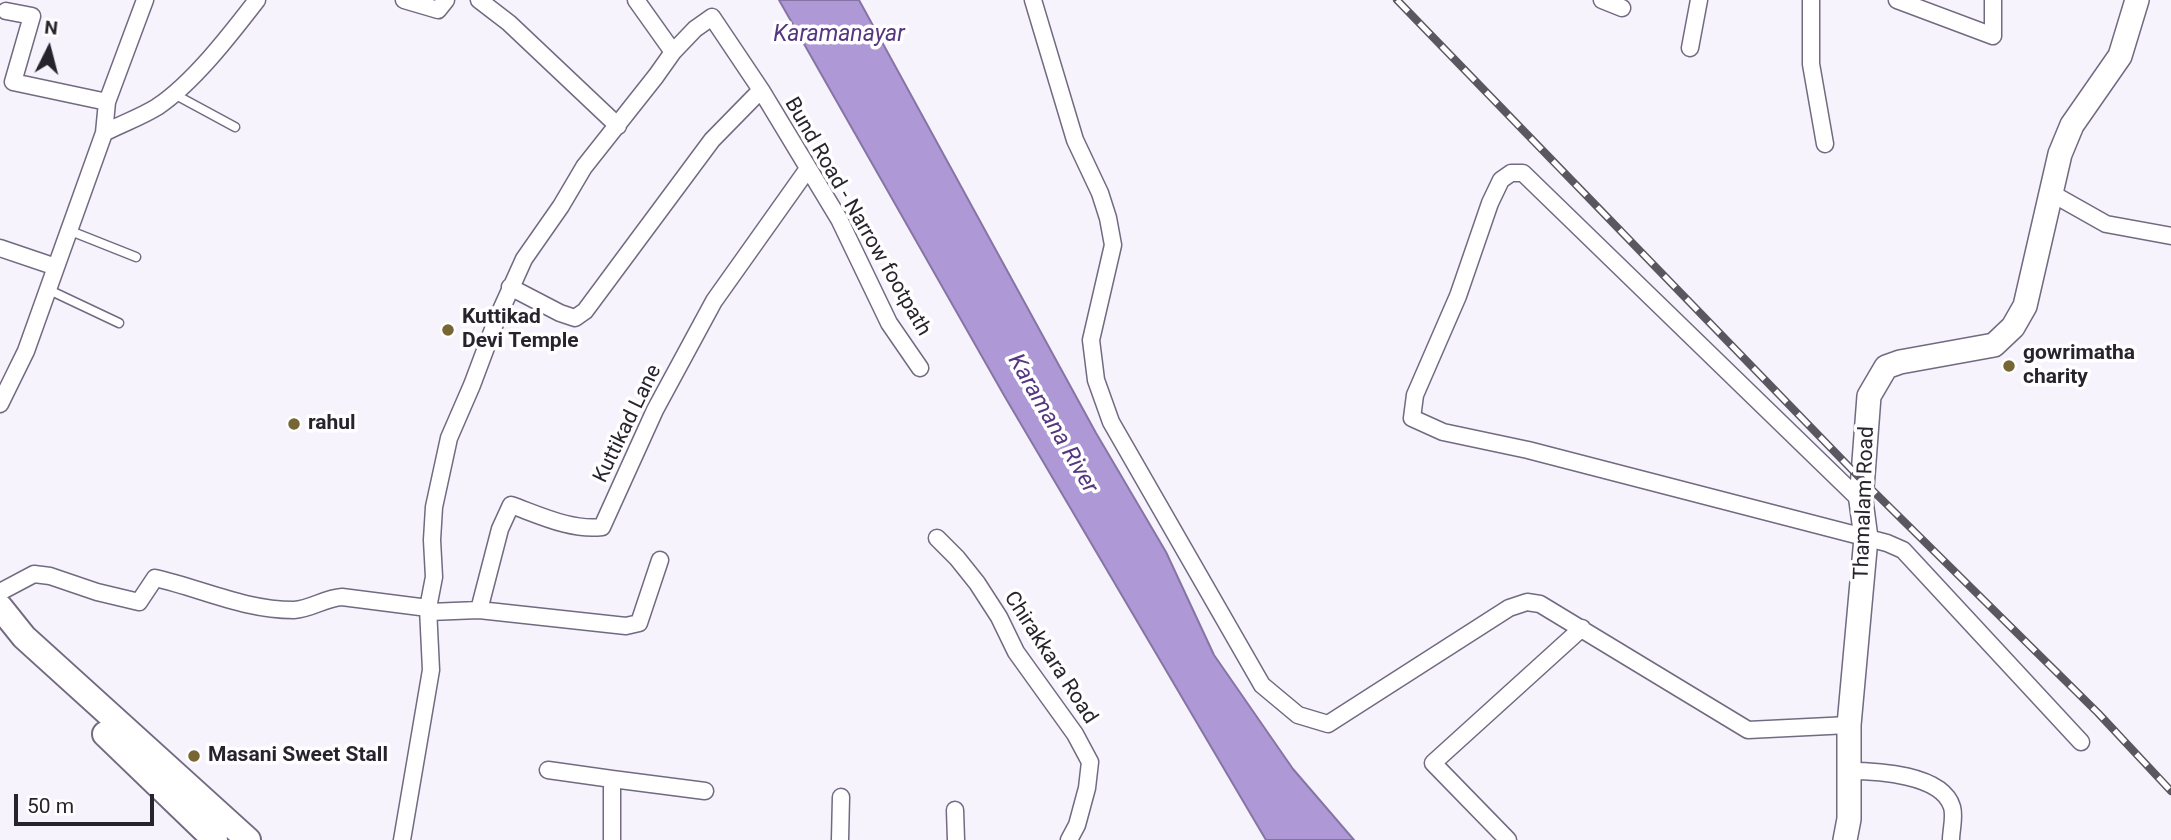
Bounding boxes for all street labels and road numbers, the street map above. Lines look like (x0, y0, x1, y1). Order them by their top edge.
street label: Bund Road - Narrow footpath (778, 93, 936, 341)
street label: Kuttikad Lane (589, 361, 667, 487)
street label: Thamalam Road (1850, 426, 1880, 580)
street label: Chirakkara Road (998, 587, 1102, 729)

